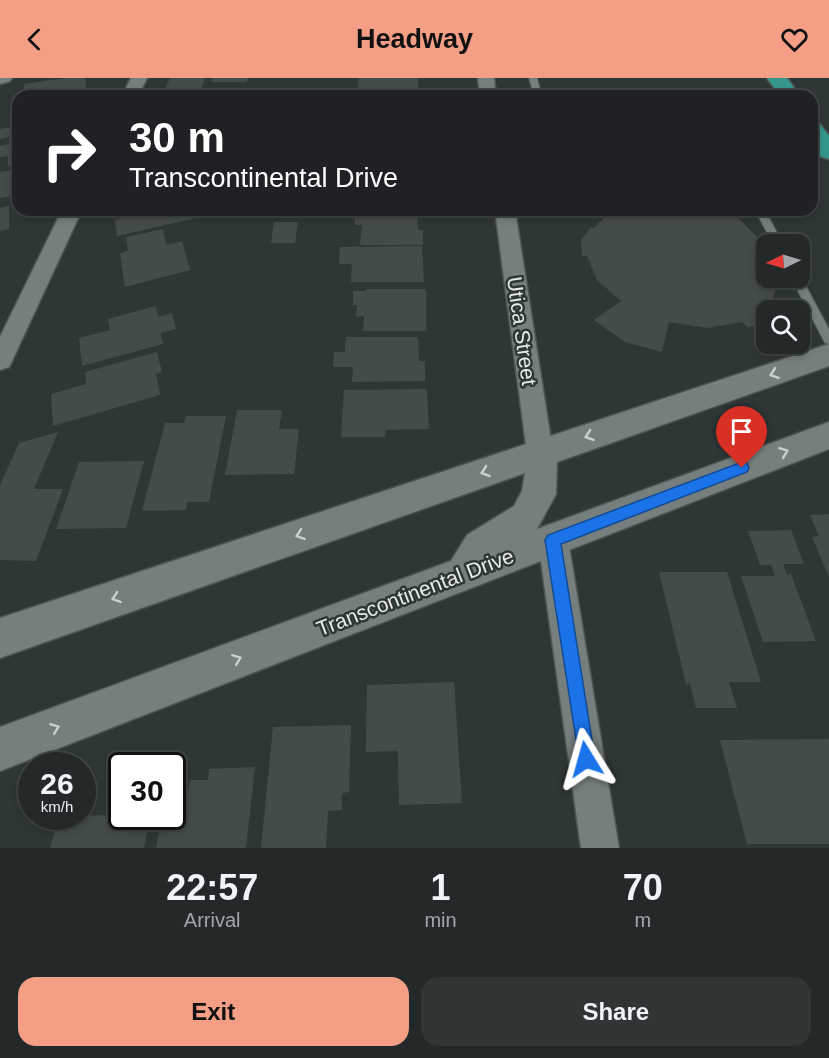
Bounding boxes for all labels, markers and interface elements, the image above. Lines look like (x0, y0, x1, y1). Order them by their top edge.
icon: back (18, 23, 51, 56)
icon: heart (778, 23, 811, 56)
text: Headway (356, 24, 473, 54)
icon: right (30, 114, 108, 192)
text: 30 m (129, 114, 225, 161)
text: Transcontinental Drive (129, 163, 398, 193)
north arrow (756, 234, 810, 288)
map controls (756, 234, 810, 354)
street label: Utica Street (503, 275, 541, 387)
button: search (756, 300, 810, 354)
one-way arrow (769, 367, 780, 379)
pin (716, 406, 767, 468)
icon: arrive (725, 415, 758, 448)
one-way arrow (584, 429, 595, 442)
one-way arrow (778, 446, 789, 459)
one-way arrow (480, 464, 491, 477)
one-way arrow (295, 528, 306, 540)
street label: Transcontinental Drive (313, 544, 517, 640)
one-way arrow (111, 591, 122, 604)
one-way arrow (231, 654, 242, 666)
one-way arrow (49, 723, 60, 735)
position arrow (554, 727, 618, 791)
speed limit sign: 30 (108, 752, 186, 830)
text: 26 (40, 767, 74, 800)
text: km/h (41, 798, 73, 815)
text: 22:57 (166, 867, 258, 908)
text: 1 (430, 867, 451, 908)
text: 70 (623, 867, 663, 908)
text: Arrival (184, 909, 241, 931)
text: min (424, 909, 457, 931)
text: m (634, 909, 651, 931)
button: Exit (18, 977, 409, 1046)
button: Share (421, 977, 811, 1046)

